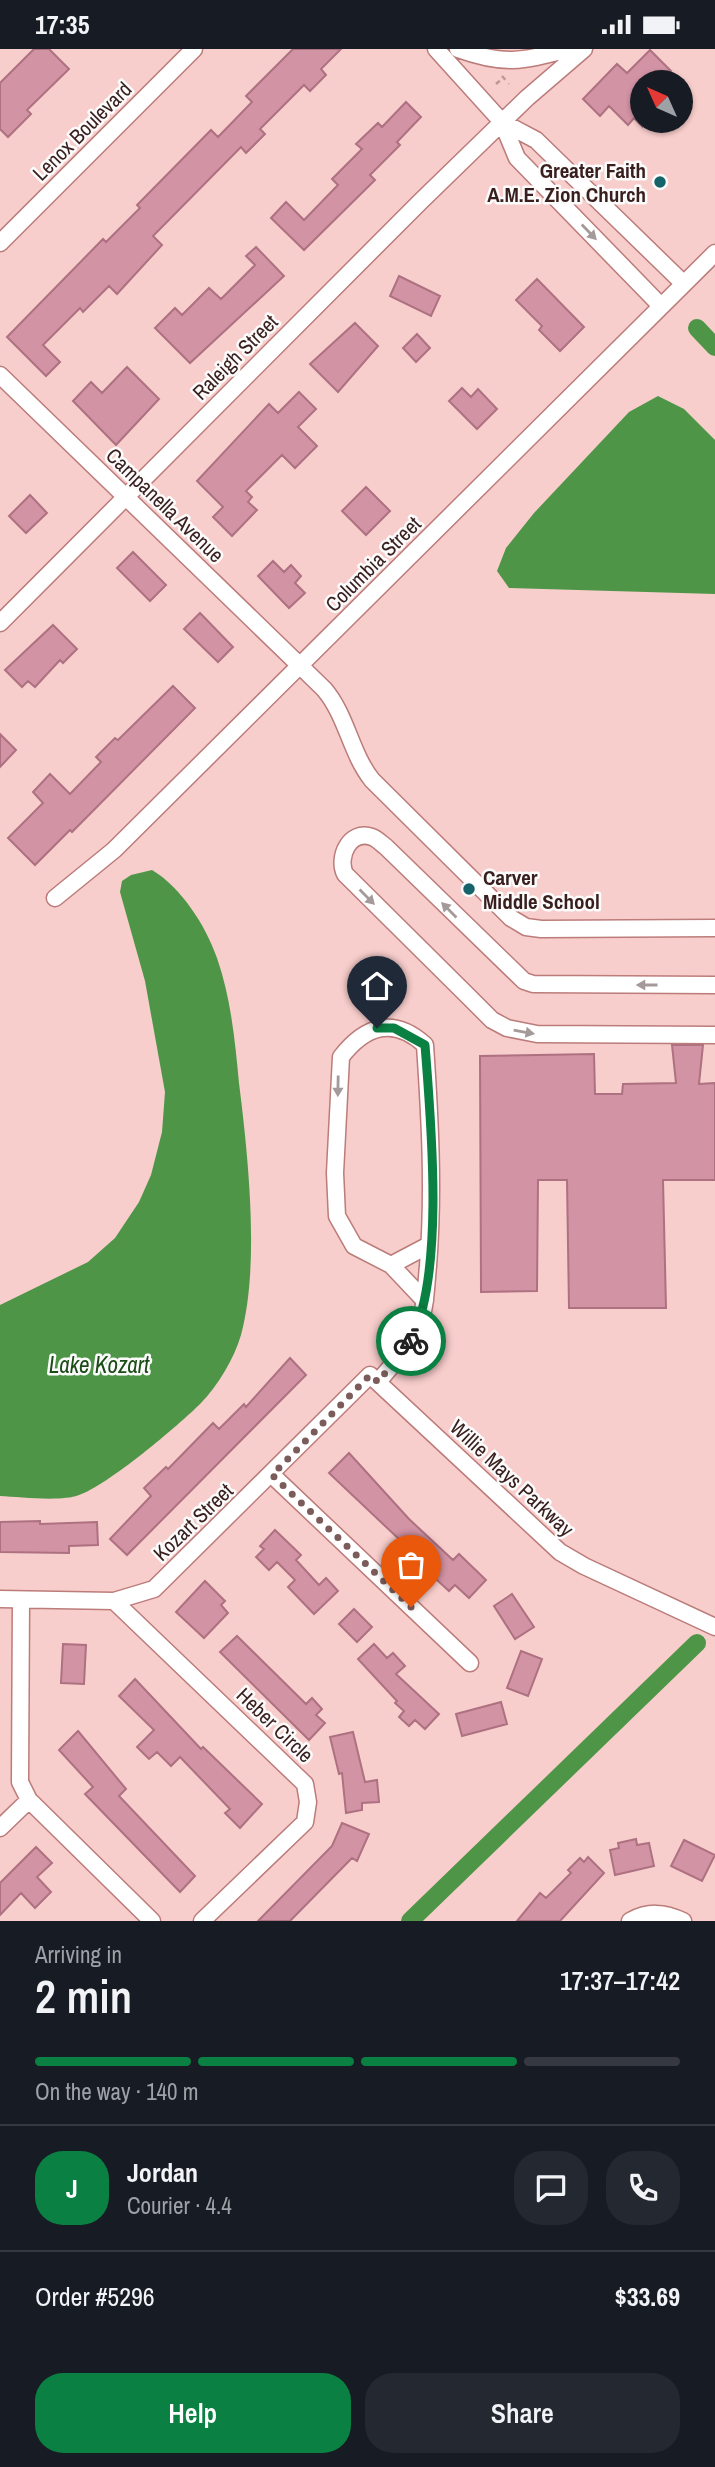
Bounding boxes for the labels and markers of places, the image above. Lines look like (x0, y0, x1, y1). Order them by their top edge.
place label: Greater Faith A.M.E. Zion Church (487, 156, 646, 209)
marker: Greater Faith A.M.E. Zion Church (652, 174, 668, 190)
place label: Carver Middle School (483, 863, 600, 916)
marker: Carver Middle School (461, 881, 477, 897)
pin (347, 956, 407, 1028)
pin (381, 1535, 441, 1607)

